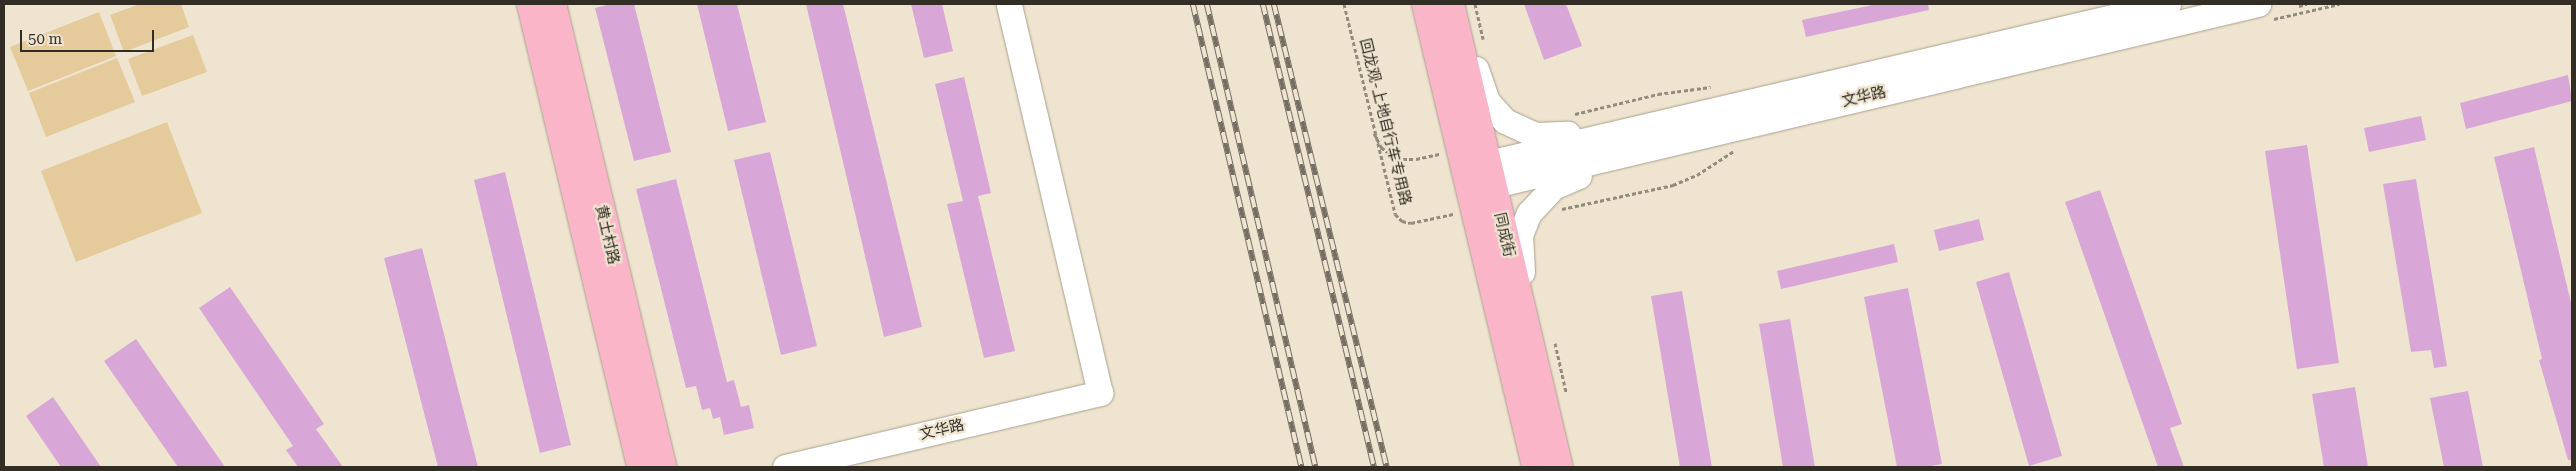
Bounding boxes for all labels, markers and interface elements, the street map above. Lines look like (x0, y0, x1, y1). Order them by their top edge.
scale bar (22, 20, 156, 52)
text: 50 m (28, 30, 62, 48)
street label: 回龙观-上地自行车专用路 (1356, 37, 1414, 207)
street label: 文华路 (1840, 83, 1888, 111)
street label: 黄土村路 (591, 204, 623, 266)
street label: 同成街 (1490, 211, 1518, 259)
street label: 文华路 (918, 416, 966, 444)

